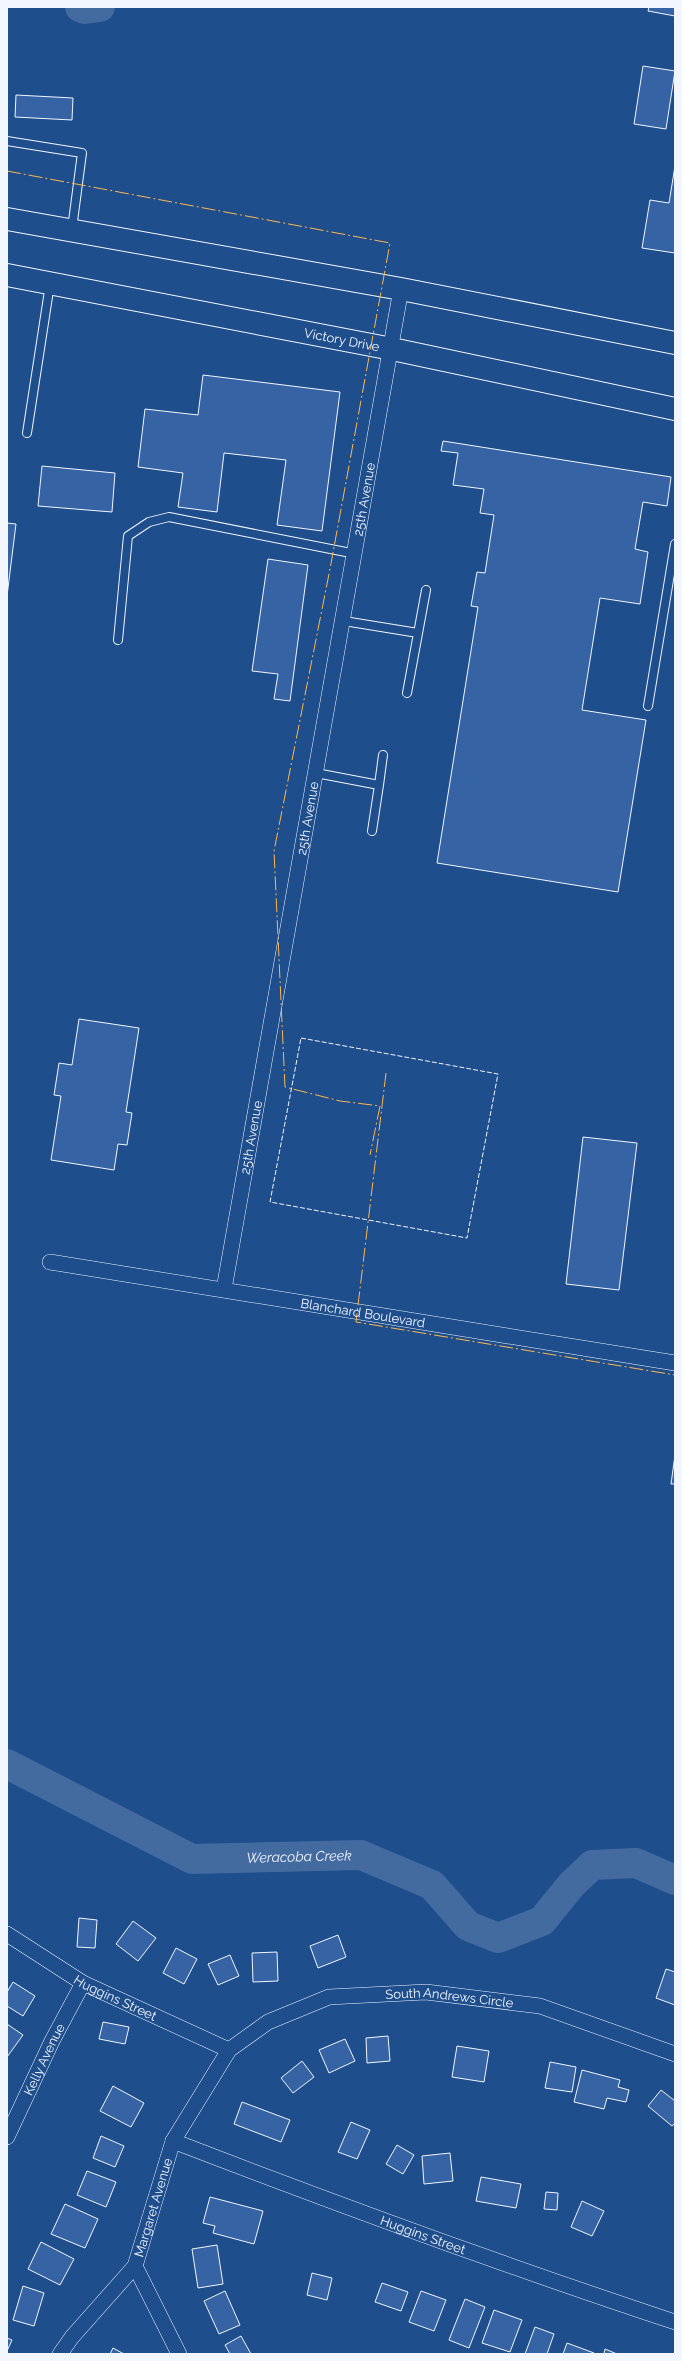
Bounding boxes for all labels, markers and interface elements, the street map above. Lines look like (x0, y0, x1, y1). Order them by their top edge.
street label: Victory Drive (303, 325, 381, 355)
street label: 25th Avenue (350, 461, 378, 537)
street label: 25th Avenue (294, 780, 322, 856)
street label: 25th Avenue (237, 1099, 265, 1175)
street label: Blanchard Boulevard (299, 1296, 426, 1331)
water label: Weracoba Creek (246, 1847, 352, 1866)
street label: Huggins Street (71, 1972, 160, 2024)
street label: South Andrews Circle (385, 1985, 515, 2011)
street label: Kelly Avenue (21, 2021, 68, 2098)
street label: Margaret Avenue (131, 2156, 176, 2259)
street label: Huggins Street (378, 2213, 468, 2257)

